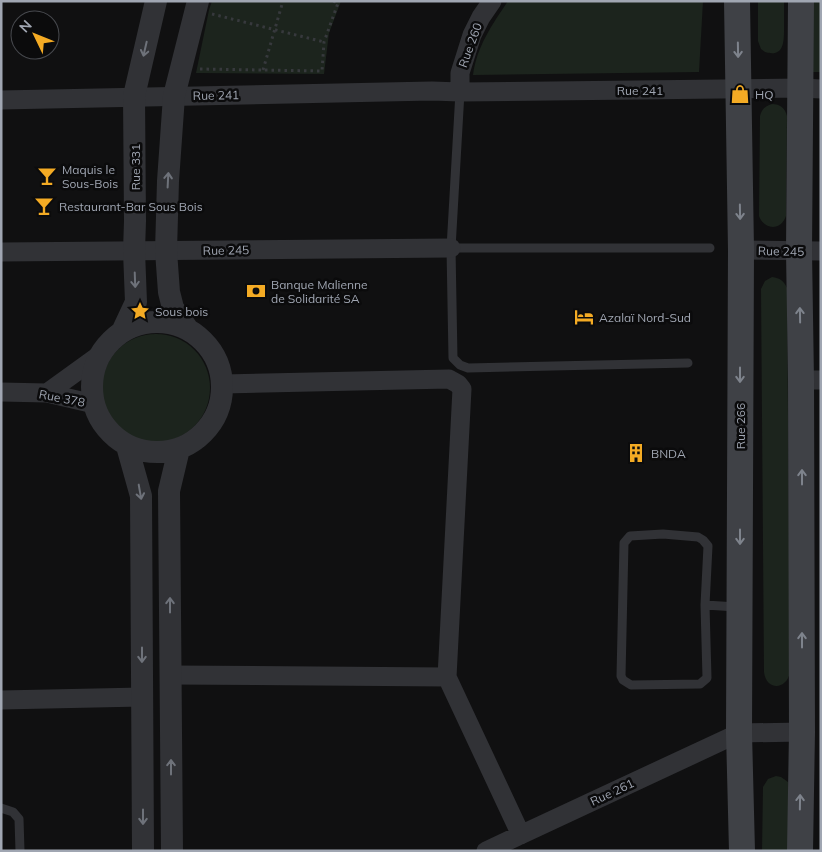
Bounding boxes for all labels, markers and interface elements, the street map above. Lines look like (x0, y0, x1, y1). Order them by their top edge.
north arrow (10, 10, 60, 60)
text: N (15, 16, 36, 36)
street label: Rue 260 (455, 21, 485, 69)
one-way arrow (140, 40, 149, 56)
one-way arrow (734, 42, 743, 58)
street label: Rue 241 (617, 83, 663, 98)
shop icon: HQ (729, 83, 751, 105)
street label: Rue 241 (193, 87, 239, 103)
place label: HQ (755, 87, 773, 102)
street label: Rue 331 (128, 144, 143, 190)
place label: Maquis le Sous-Bois (62, 162, 118, 191)
bar icon: Maquis le Sous-Bois (36, 165, 58, 187)
one-way arrow (164, 172, 173, 188)
bar icon: Restaurant-Bar Sous Bois (33, 195, 55, 217)
place label: Restaurant-Bar Sous Bois (59, 199, 203, 214)
one-way arrow (735, 204, 745, 220)
street label: Rue 245 (203, 242, 249, 258)
street label: Rue 245 (758, 243, 804, 259)
one-way arrow (130, 272, 140, 288)
place label: Banque Malienne de Solidarité SA (271, 277, 368, 306)
bank icon: Banque Malienne de Solidarité SA (245, 280, 267, 302)
place icon: Sous bois (129, 300, 151, 322)
place label: Sous bois (155, 304, 208, 319)
hotel icon: Azalaï Nord-Sud (573, 306, 595, 328)
one-way arrow (796, 307, 805, 323)
place label: Azalaï Nord-Sud (599, 310, 691, 325)
one-way arrow (735, 366, 745, 383)
street label: Rue 378 (38, 386, 86, 410)
street label: Rue 266 (733, 403, 748, 449)
building icon: BNDA (625, 442, 647, 464)
place label: BNDA (651, 446, 686, 461)
one-way arrow (797, 469, 807, 486)
one-way arrow (136, 484, 145, 500)
one-way arrow (735, 529, 745, 545)
one-way arrow (165, 597, 175, 613)
one-way arrow (797, 632, 807, 648)
one-way arrow (137, 646, 147, 662)
one-way arrow (166, 759, 176, 776)
street label: Rue 261 (588, 775, 636, 809)
one-way arrow (796, 794, 805, 810)
one-way arrow (138, 809, 147, 825)

